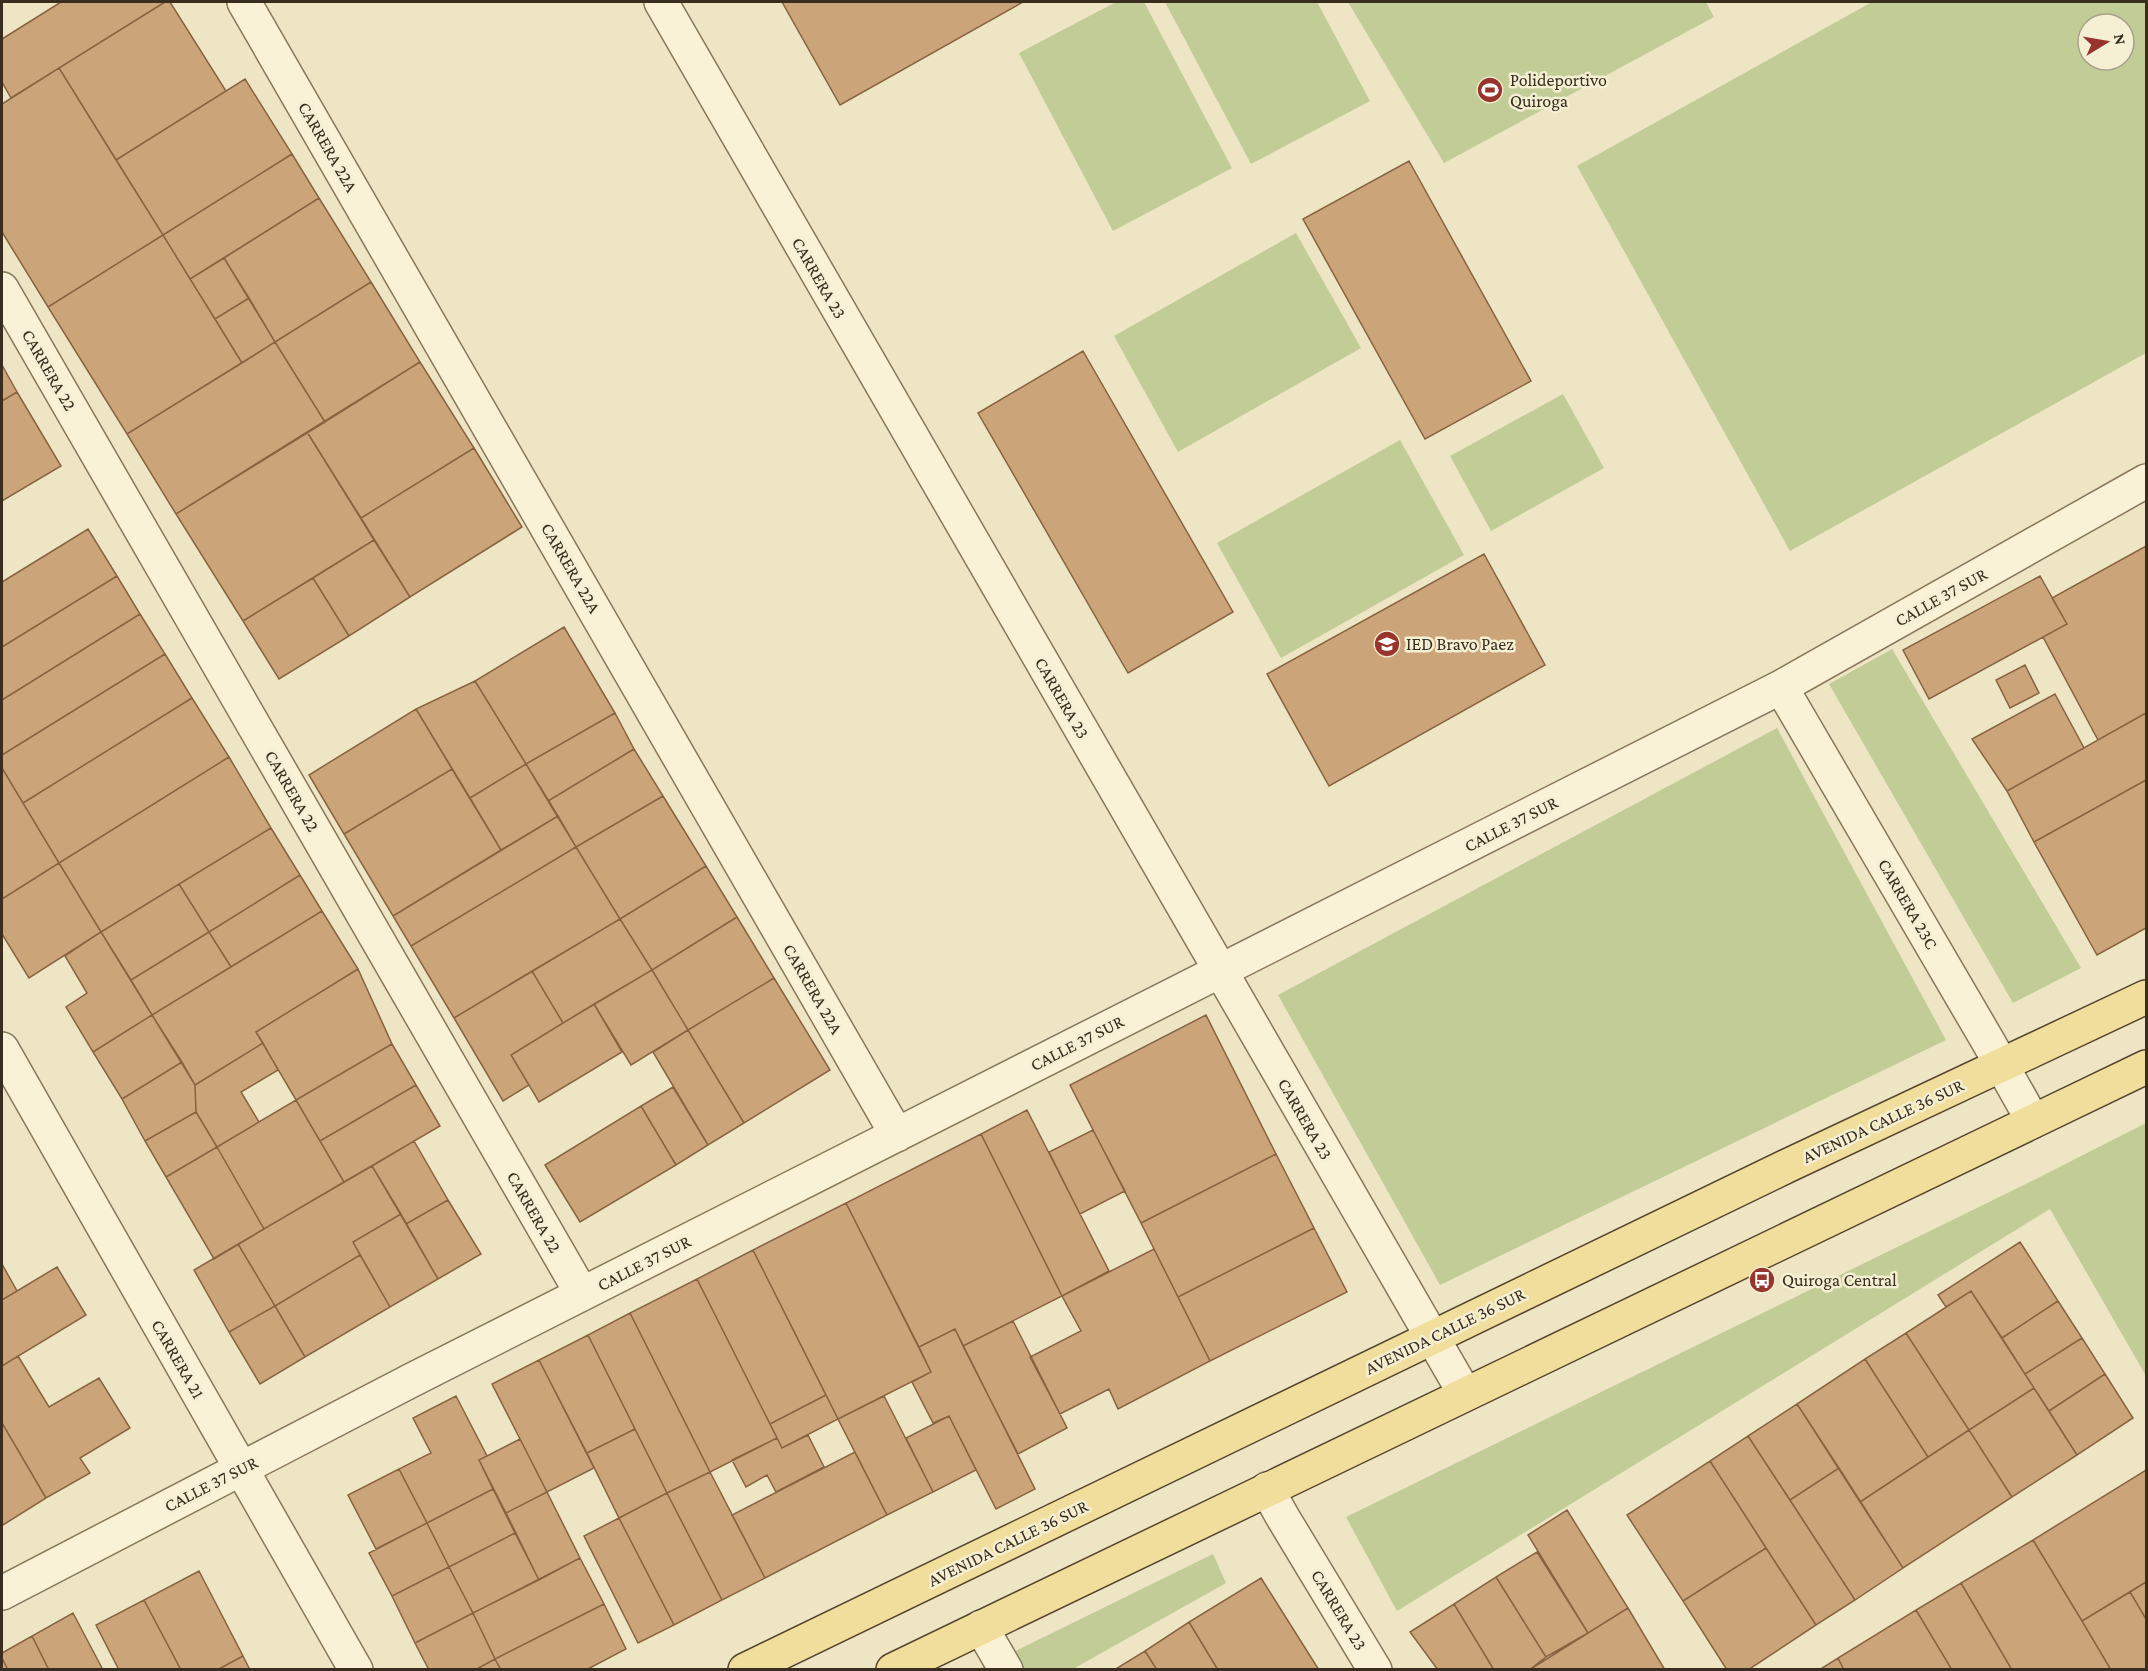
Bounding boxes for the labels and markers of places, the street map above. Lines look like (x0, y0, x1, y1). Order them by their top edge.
place label: Polideportivo Quiroga (1510, 70, 1607, 111)
sports icon: Polideportivo Quiroga (1475, 75, 1505, 105)
school or university icon: IED Bravo Paez (1372, 629, 1402, 659)
place label: IED Bravo Paez (1406, 634, 1514, 654)
bus stop icon: Quiroga Central (1747, 1265, 1777, 1295)
place label: Quiroga Central (1782, 1270, 1897, 1290)

